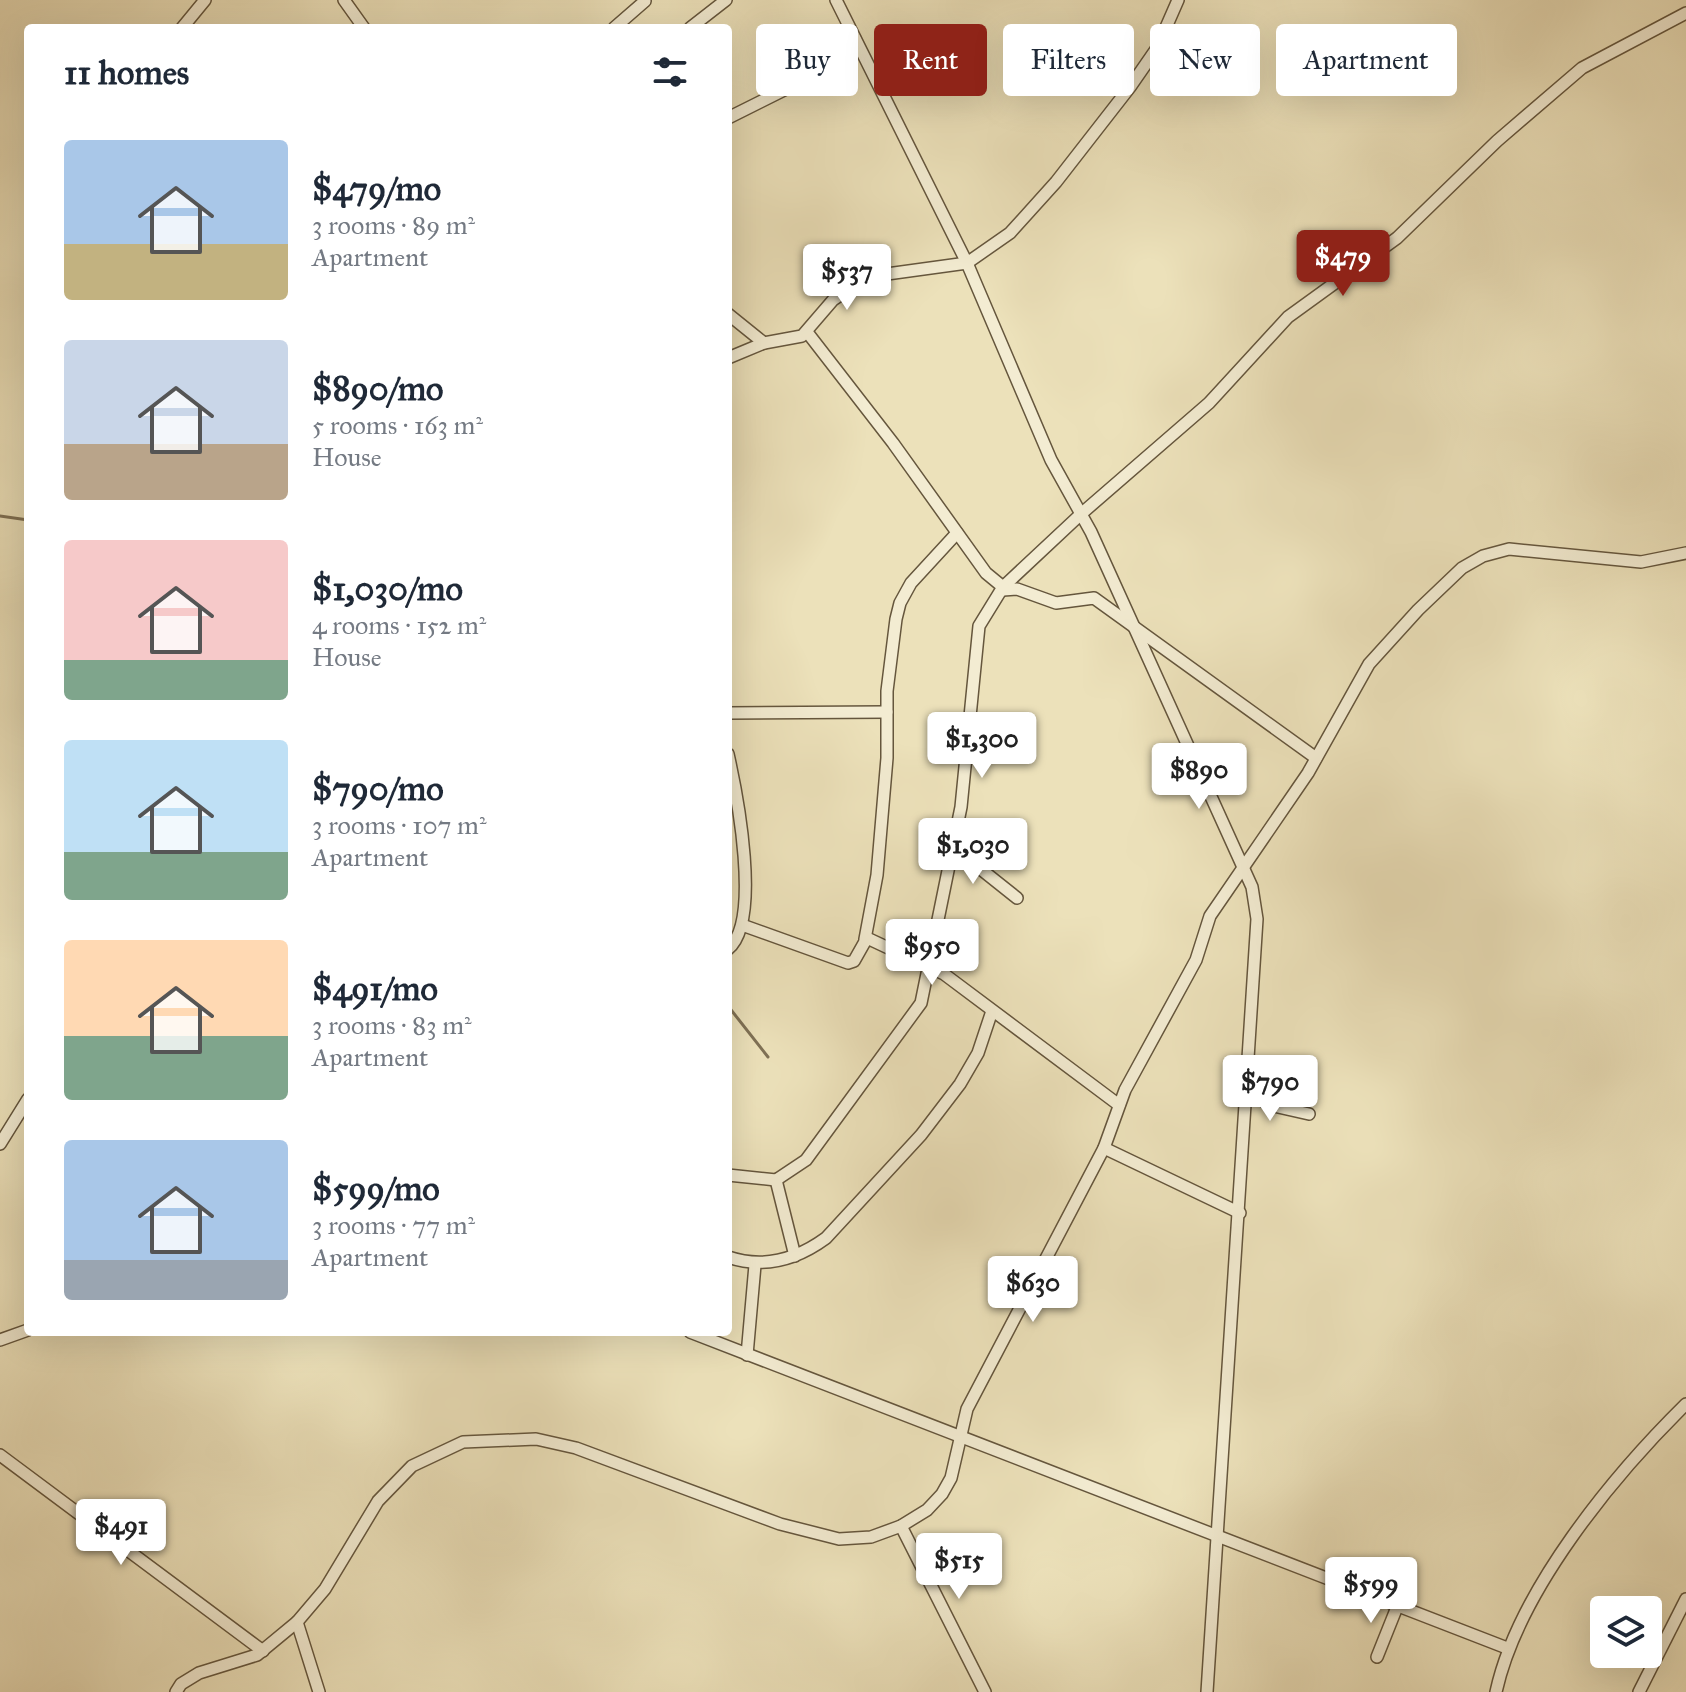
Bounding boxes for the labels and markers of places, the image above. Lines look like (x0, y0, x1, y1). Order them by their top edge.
pin: $479 (1296, 230, 1390, 298)
pin: $537 (800, 244, 894, 312)
pin: $1,300 (917, 712, 1047, 780)
pin: $890 (1152, 743, 1246, 811)
pin: $1,030 (908, 818, 1038, 886)
pin: $950 (885, 919, 979, 987)
pin: $790 (1223, 1055, 1317, 1123)
pin: $630 (986, 1256, 1080, 1324)
pin: $491 (74, 1499, 168, 1567)
pin: $515 (912, 1533, 1006, 1601)
pin: $599 (1324, 1557, 1418, 1625)

